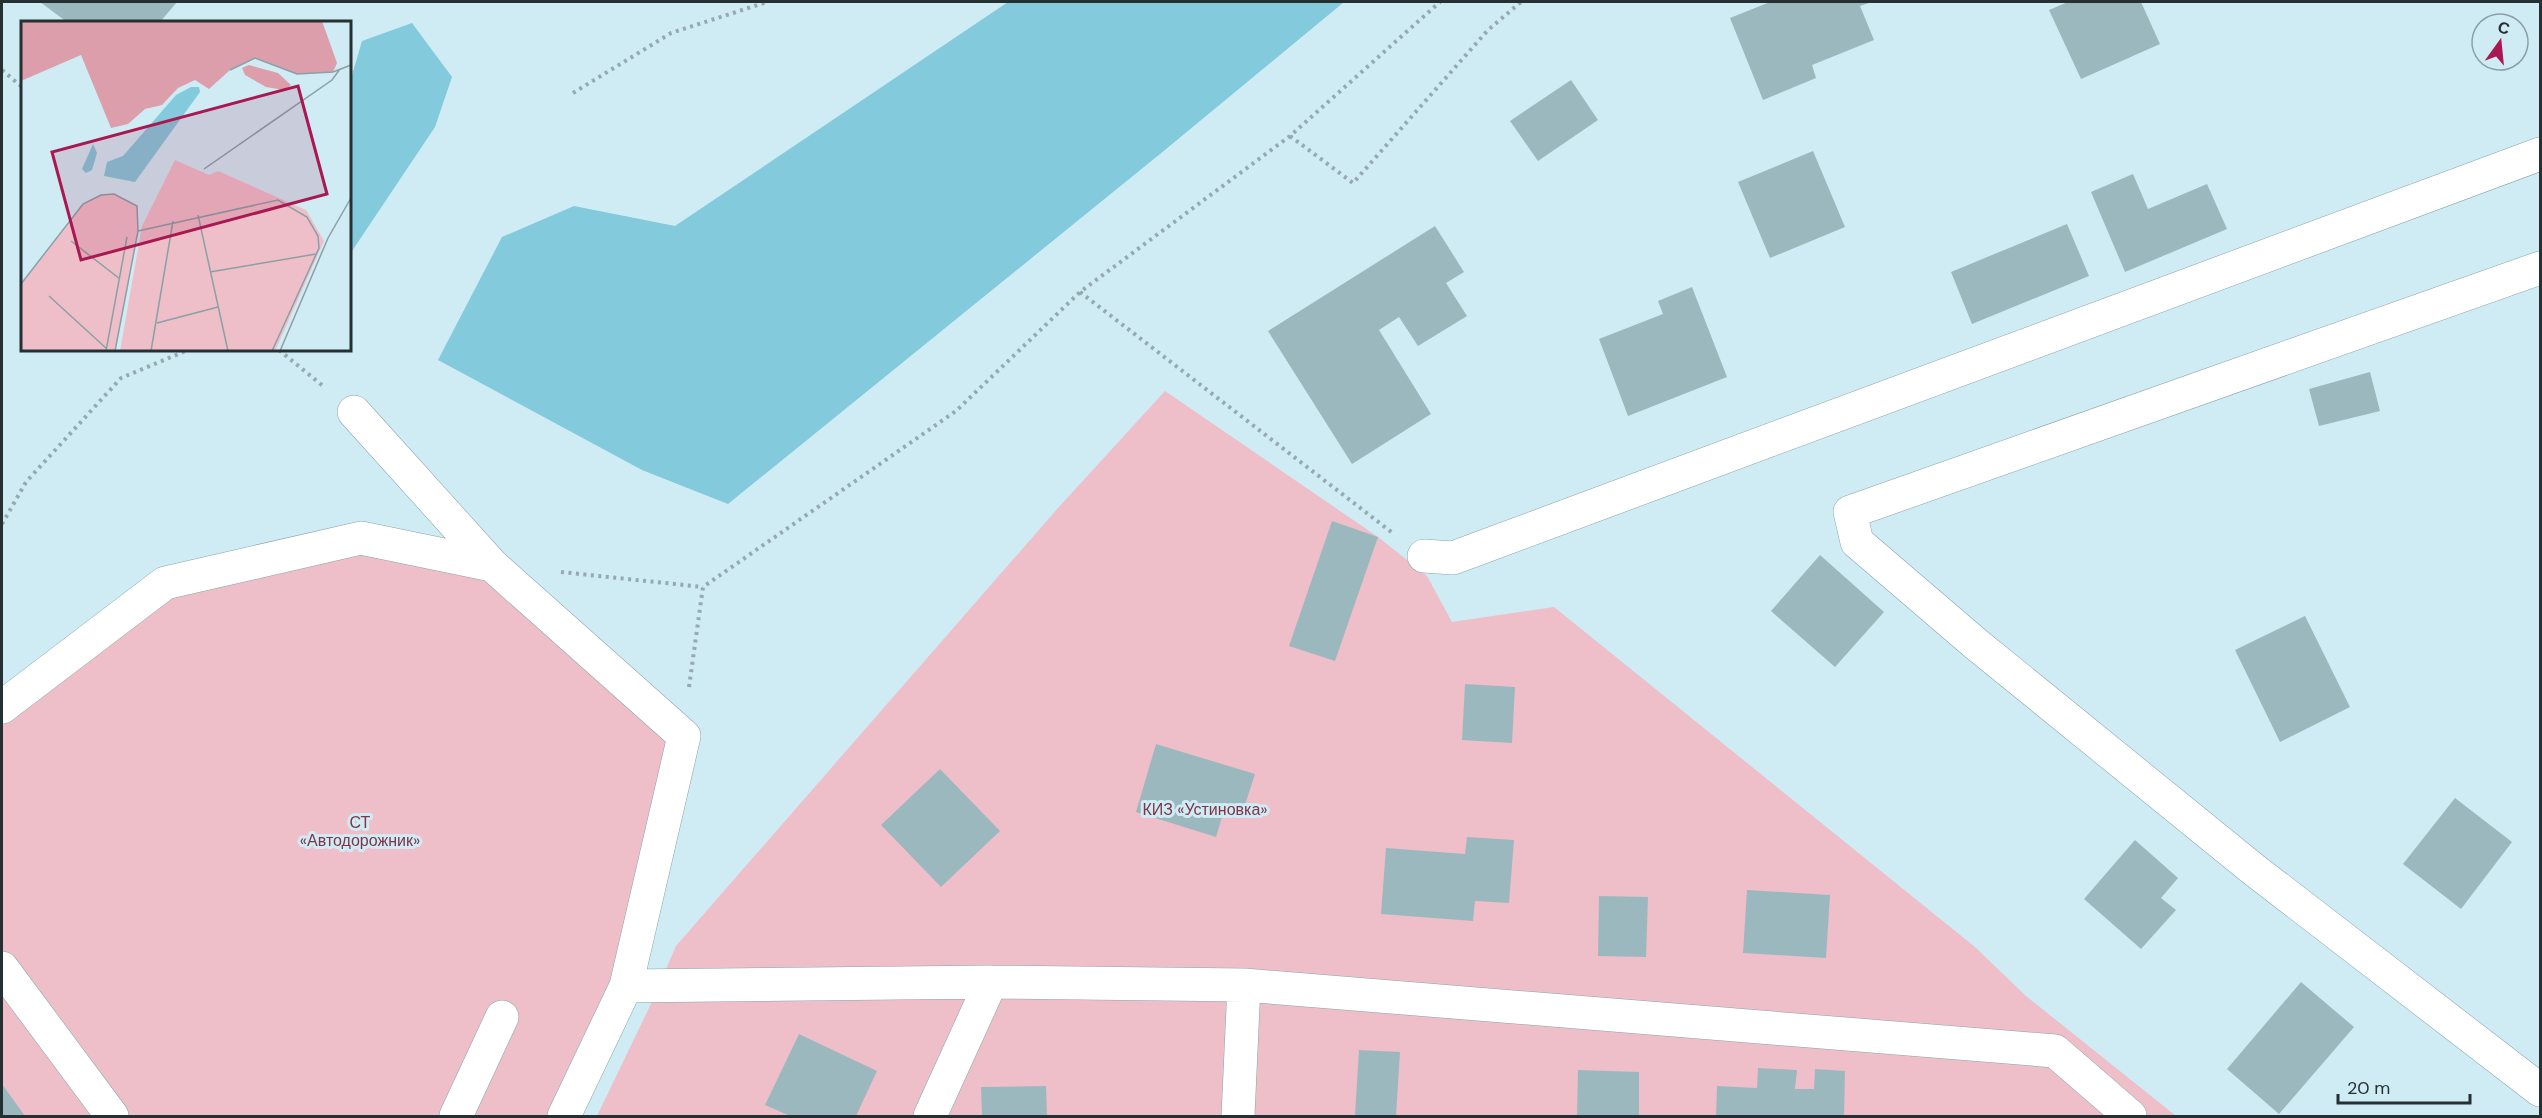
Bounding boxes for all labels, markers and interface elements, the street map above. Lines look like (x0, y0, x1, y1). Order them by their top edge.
north arrow (2470, 12, 2530, 72)
text: С (2495, 16, 2512, 40)
inset map (21, 21, 351, 351)
park label: КИЗ «Устиновка» (1142, 799, 1268, 820)
park label: СТ «Автодорожник» (300, 812, 420, 851)
scale bar (2338, 1067, 2470, 1105)
text: 20 m (2347, 1076, 2390, 1100)

